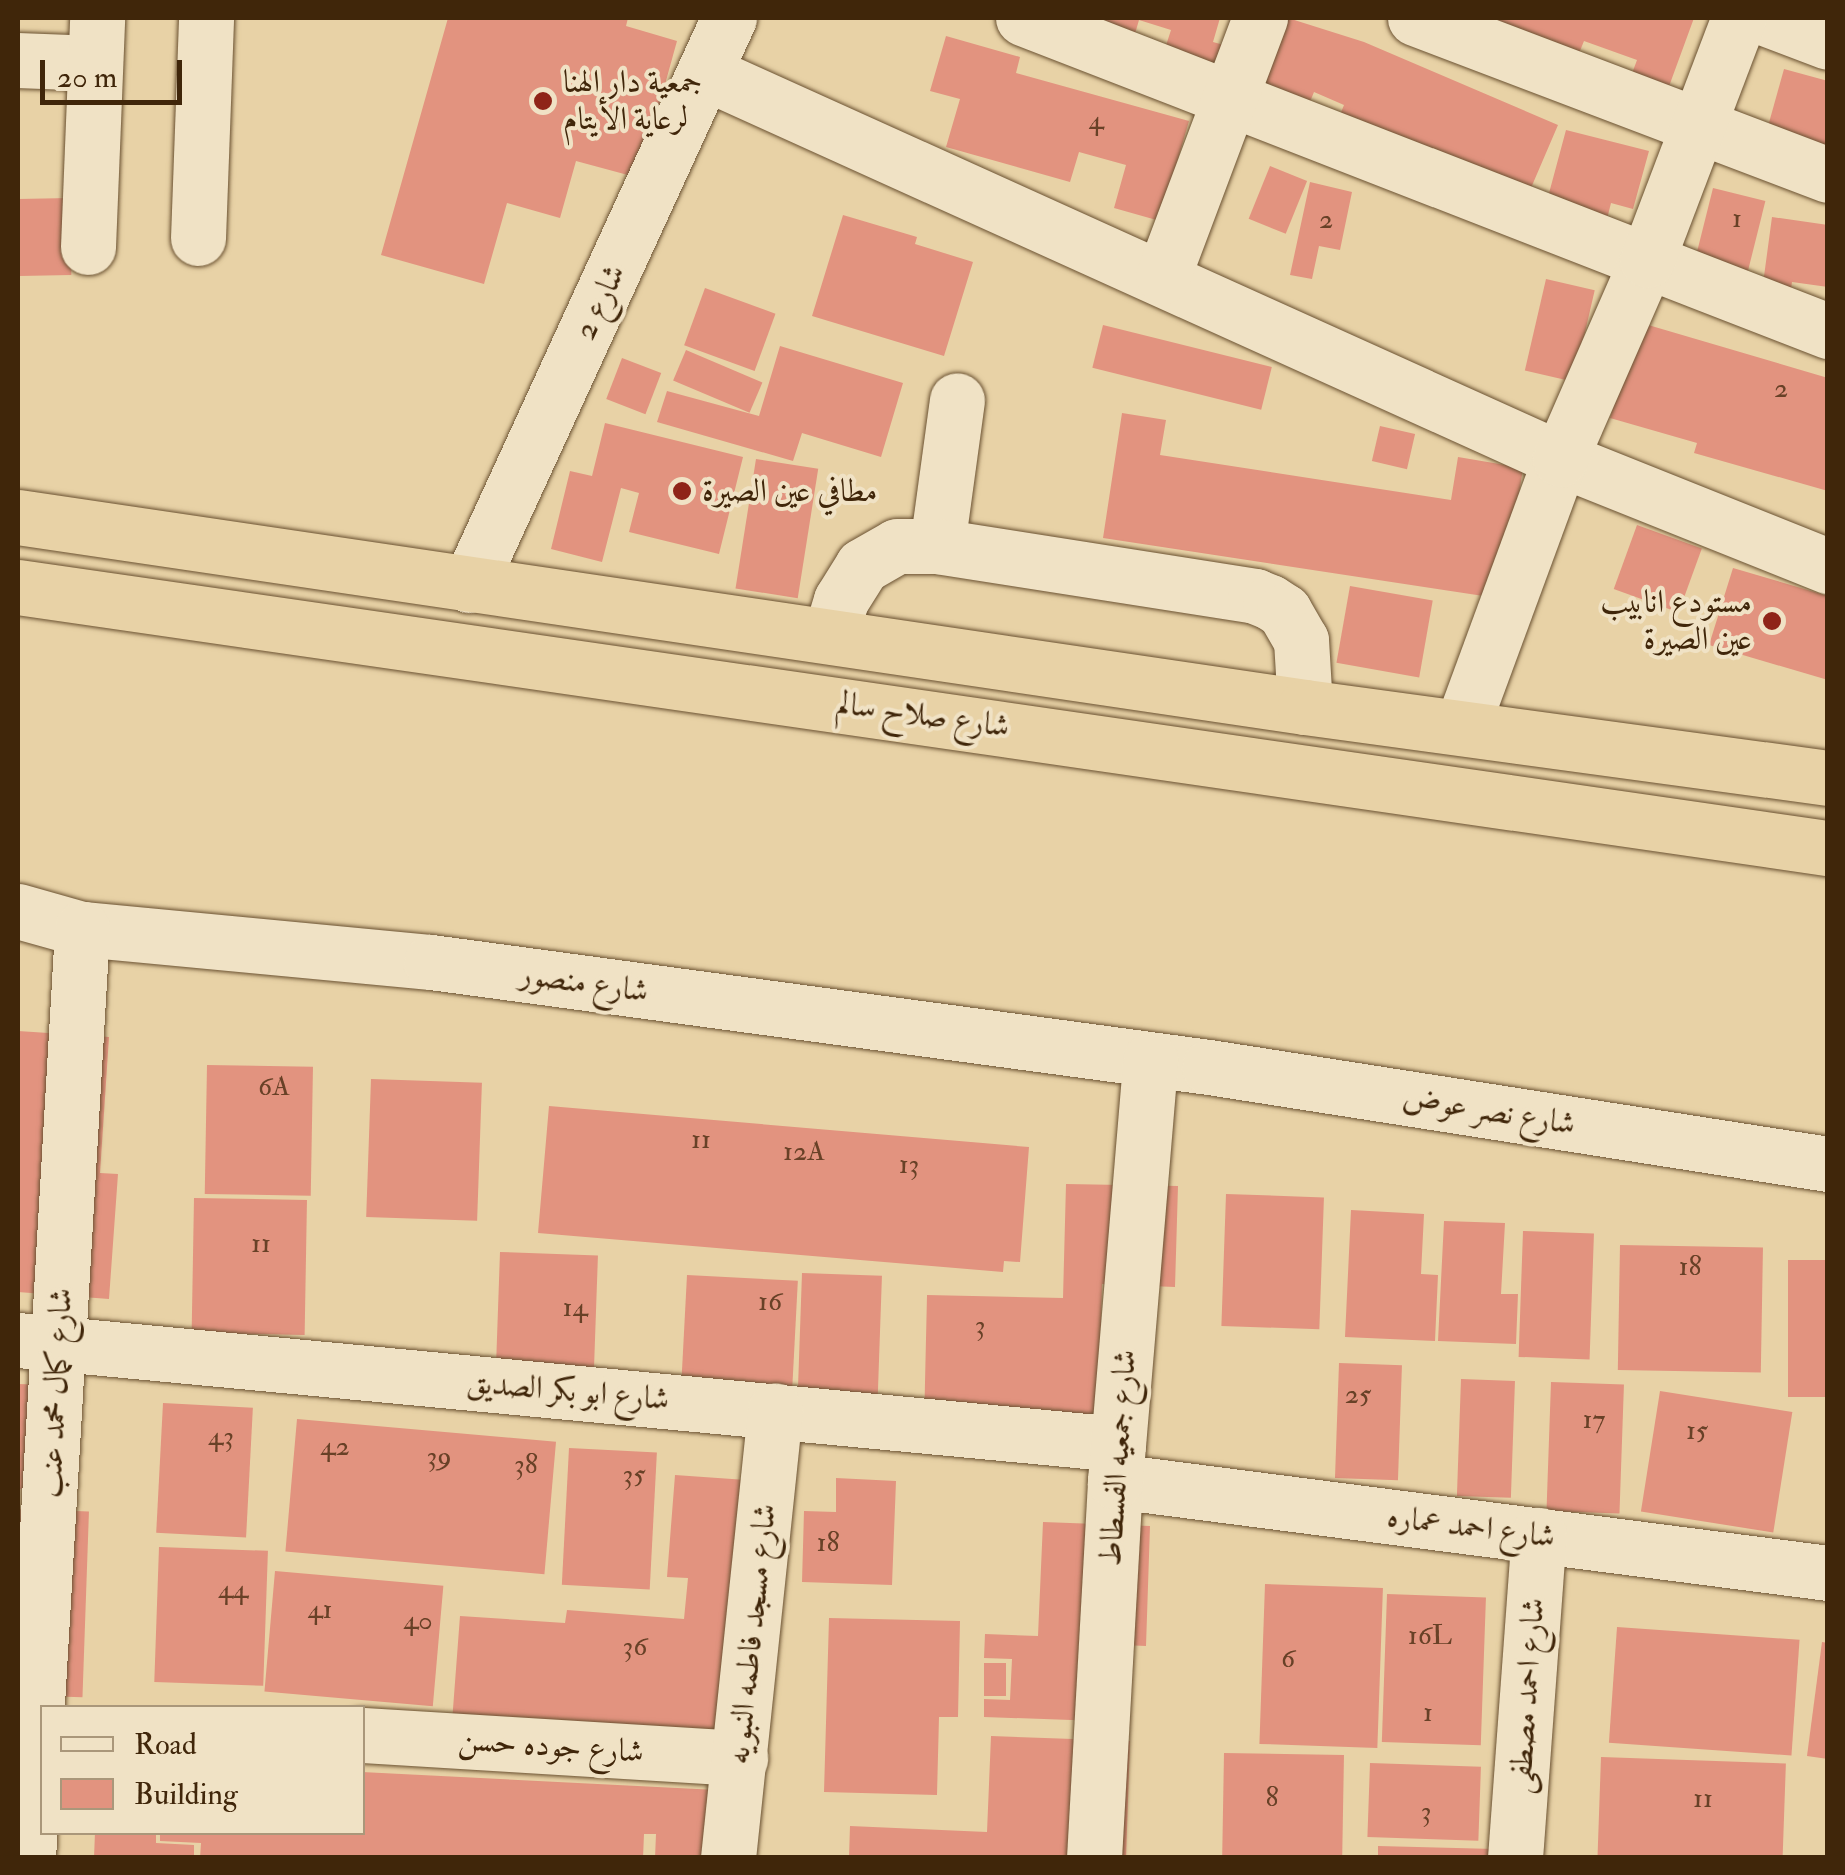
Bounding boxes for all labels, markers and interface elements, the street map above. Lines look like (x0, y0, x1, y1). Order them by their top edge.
scale bar (45, 40, 188, 102)
text: 20 m (57, 59, 117, 96)
place label: جمعية دار الهنا لرعاية الأيتام (563, 64, 703, 139)
marker: جمعية دار الهنا لرعاية الأيتام (532, 90, 554, 112)
house number: 4 (1088, 104, 1104, 138)
house number: 1 (1732, 202, 1742, 236)
house number: 2 (1319, 203, 1333, 237)
street label: شارع 2 (566, 258, 634, 346)
house number: 2 (1774, 372, 1788, 406)
place label: مطافي عين الصيرة (702, 472, 878, 510)
marker: مطافي عين الصيرة (671, 480, 693, 502)
place label: مستودع انابيب عين الصيرة (1600, 584, 1752, 659)
marker: مستودع انابيب عين الصيرة (1761, 610, 1783, 632)
street label: شارع صلاح سالم (834, 684, 1012, 746)
street label: شارع منصور (517, 955, 651, 1011)
house number: 6A (258, 1070, 290, 1104)
street label: شارع نصر عوض (1400, 1078, 1578, 1144)
house number: 11 (691, 1123, 711, 1157)
house number: 12A (783, 1135, 825, 1169)
house number: 13 (899, 1148, 919, 1182)
house number: 11 (251, 1227, 271, 1261)
house number: 18 (1678, 1250, 1702, 1284)
house number: 16 (758, 1285, 782, 1319)
street label: شارع كمال محمد عنب (31, 1287, 81, 1499)
house number: 14 (562, 1291, 588, 1325)
house number: 3 (975, 1309, 985, 1343)
street label: شارع جمعيه الفسطاط (1091, 1348, 1145, 1568)
street label: شارع ابو بكر الصديق (465, 1363, 671, 1419)
house number: 25 (1345, 1378, 1371, 1412)
house number: 17 (1583, 1403, 1605, 1437)
house number: 15 (1686, 1414, 1708, 1448)
house number: 43 (208, 1420, 234, 1454)
house number: 42 (320, 1430, 350, 1464)
house number: 39 (426, 1440, 452, 1474)
house number: 38 (514, 1448, 538, 1482)
house number: 35 (622, 1458, 646, 1492)
street label: شارع احمد عماره (1385, 1498, 1557, 1556)
street label: شارع مسجد فاطمه النبويه (719, 1502, 785, 1766)
house number: 18 (816, 1526, 840, 1560)
house number: 44 (218, 1573, 248, 1607)
house number: 41 (307, 1593, 333, 1627)
street label: شارع احمد مصطفى (1501, 1597, 1553, 1795)
house number: 40 (403, 1604, 433, 1638)
house number: 16L (1408, 1619, 1452, 1653)
house number: 36 (623, 1630, 647, 1664)
house number: 6 (1281, 1642, 1295, 1676)
house number: 1 (1423, 1696, 1433, 1730)
legend (40, 1705, 365, 1835)
street label: شارع جوده حسن (457, 1720, 645, 1772)
text: Road (134, 1726, 197, 1763)
text: Building (134, 1776, 238, 1813)
house number: 8 (1265, 1781, 1279, 1815)
house number: 11 (1693, 1782, 1713, 1816)
house number: 3 (1421, 1795, 1431, 1829)

